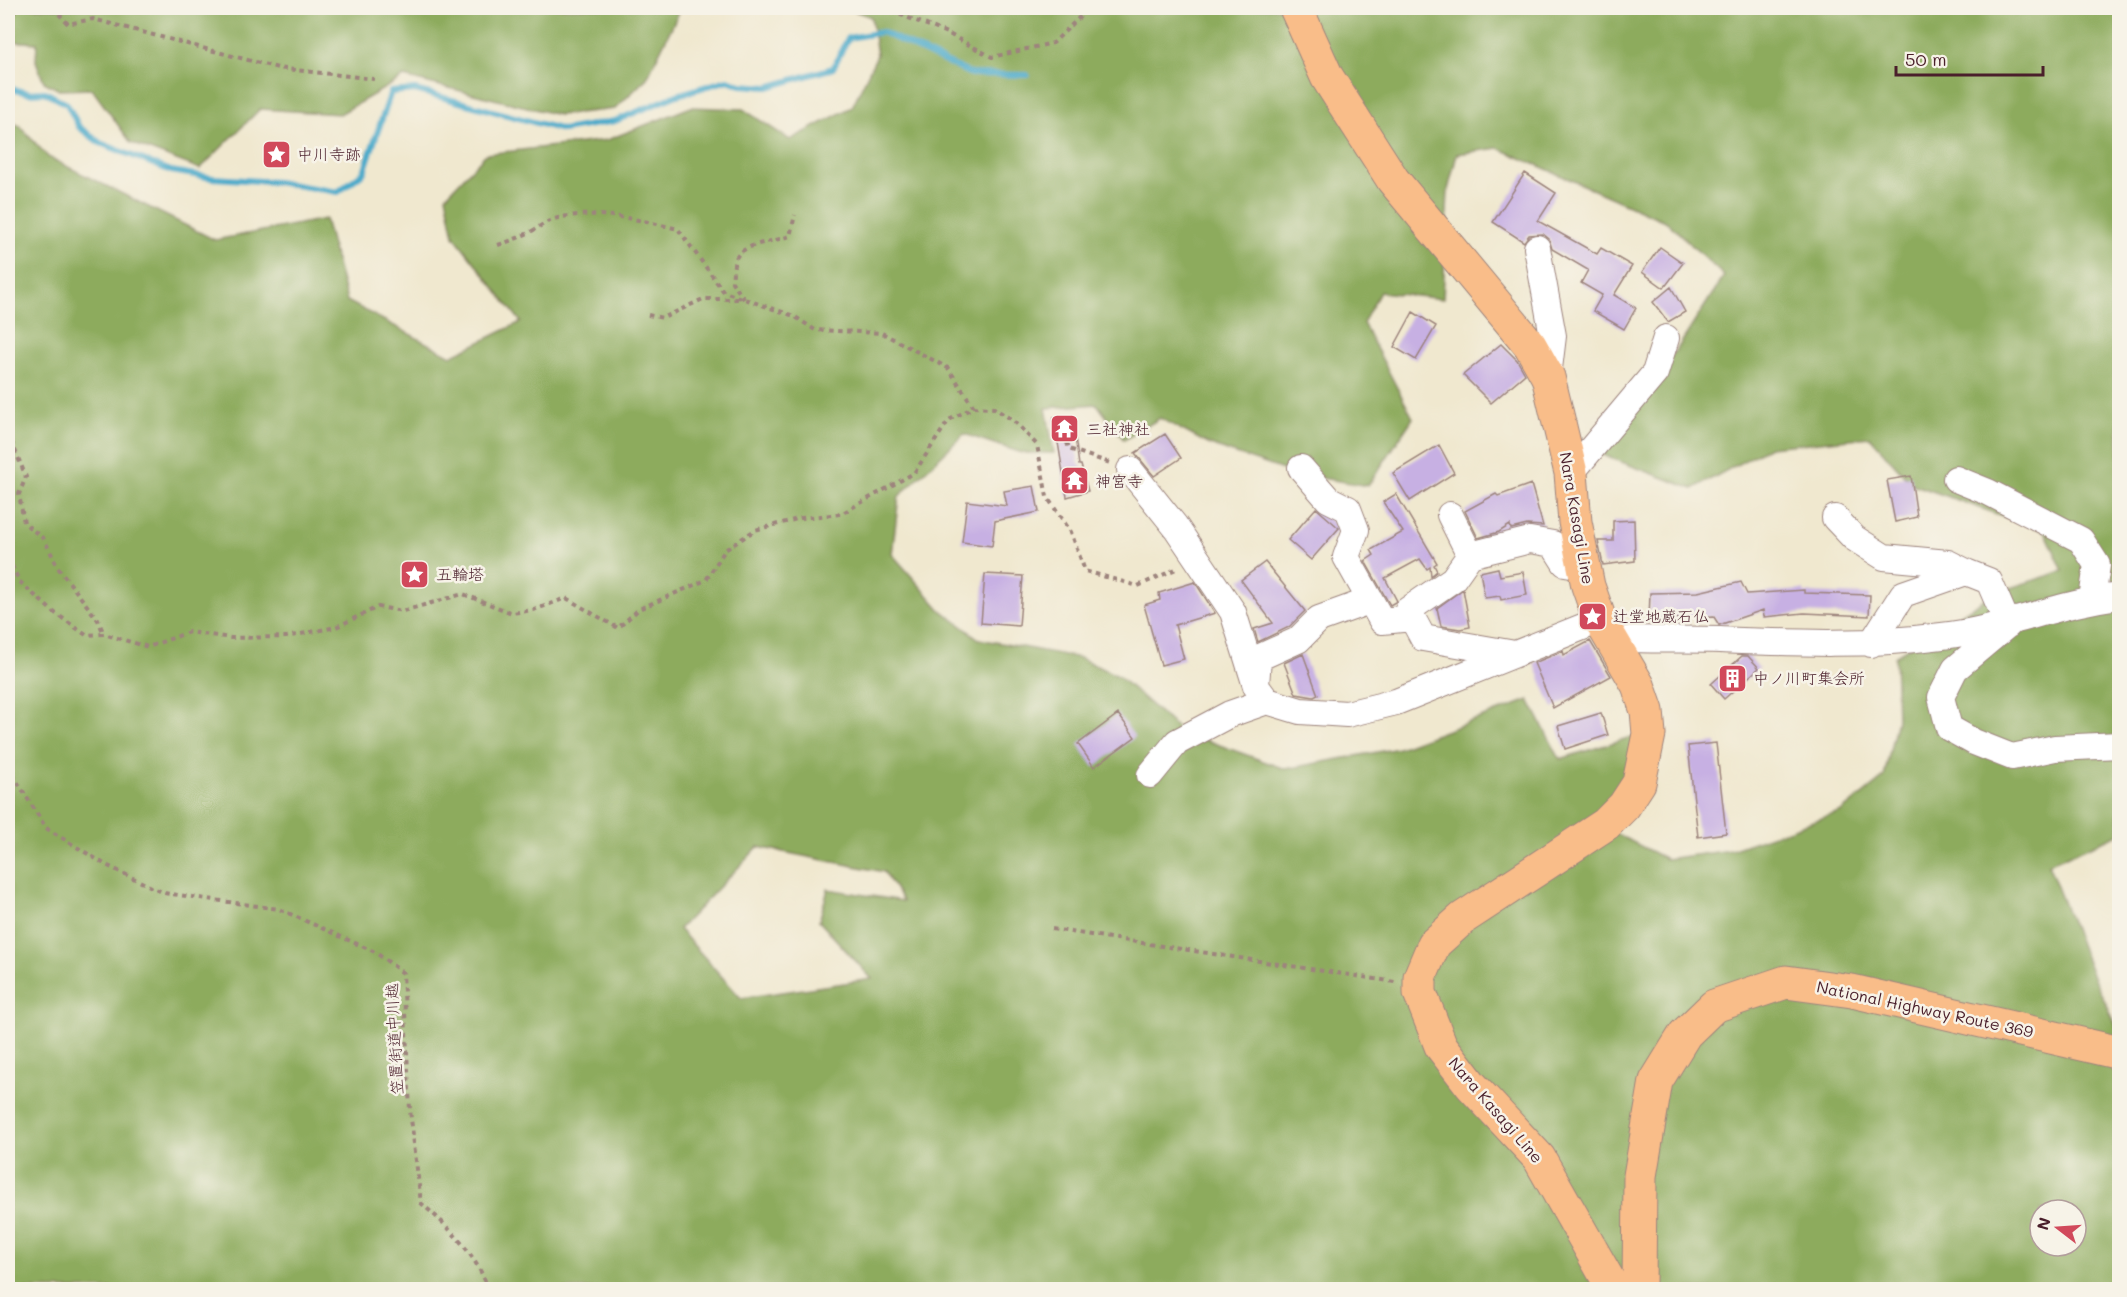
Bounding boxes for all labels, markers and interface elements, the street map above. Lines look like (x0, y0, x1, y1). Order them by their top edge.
scale bar (1896, 39, 2043, 77)
text: 50 m (1905, 47, 1947, 71)
place icon: 中川寺跡 (260, 138, 292, 170)
place label: 中川寺跡 (297, 143, 361, 164)
temple icon: 三社神社 (1049, 413, 1081, 445)
place label: 三社神社 (1086, 418, 1150, 439)
street label: Nara Kasagi Line (1556, 450, 1599, 586)
temple icon: 神宮寺 (1058, 465, 1090, 497)
place label: 神宮寺 (1095, 470, 1143, 491)
place icon: 五輪塔 (399, 558, 431, 590)
place label: 五輪塔 (436, 563, 484, 584)
place icon: 辻堂地蔵石仏 (1576, 600, 1608, 632)
place label: 辻堂地蔵石仏 (1613, 605, 1709, 626)
building icon: 中ノ川町集会所 (1716, 662, 1748, 694)
place label: 中ノ川町集会所 (1753, 667, 1865, 688)
street label: National Highway Route 369 (1815, 975, 2035, 1042)
street label: 笠置街道中川越 (380, 983, 407, 1096)
street label: Nara Kasagi Line (1445, 1052, 1548, 1167)
north arrow (2028, 1198, 2088, 1258)
text: N (2031, 1215, 2055, 1232)

